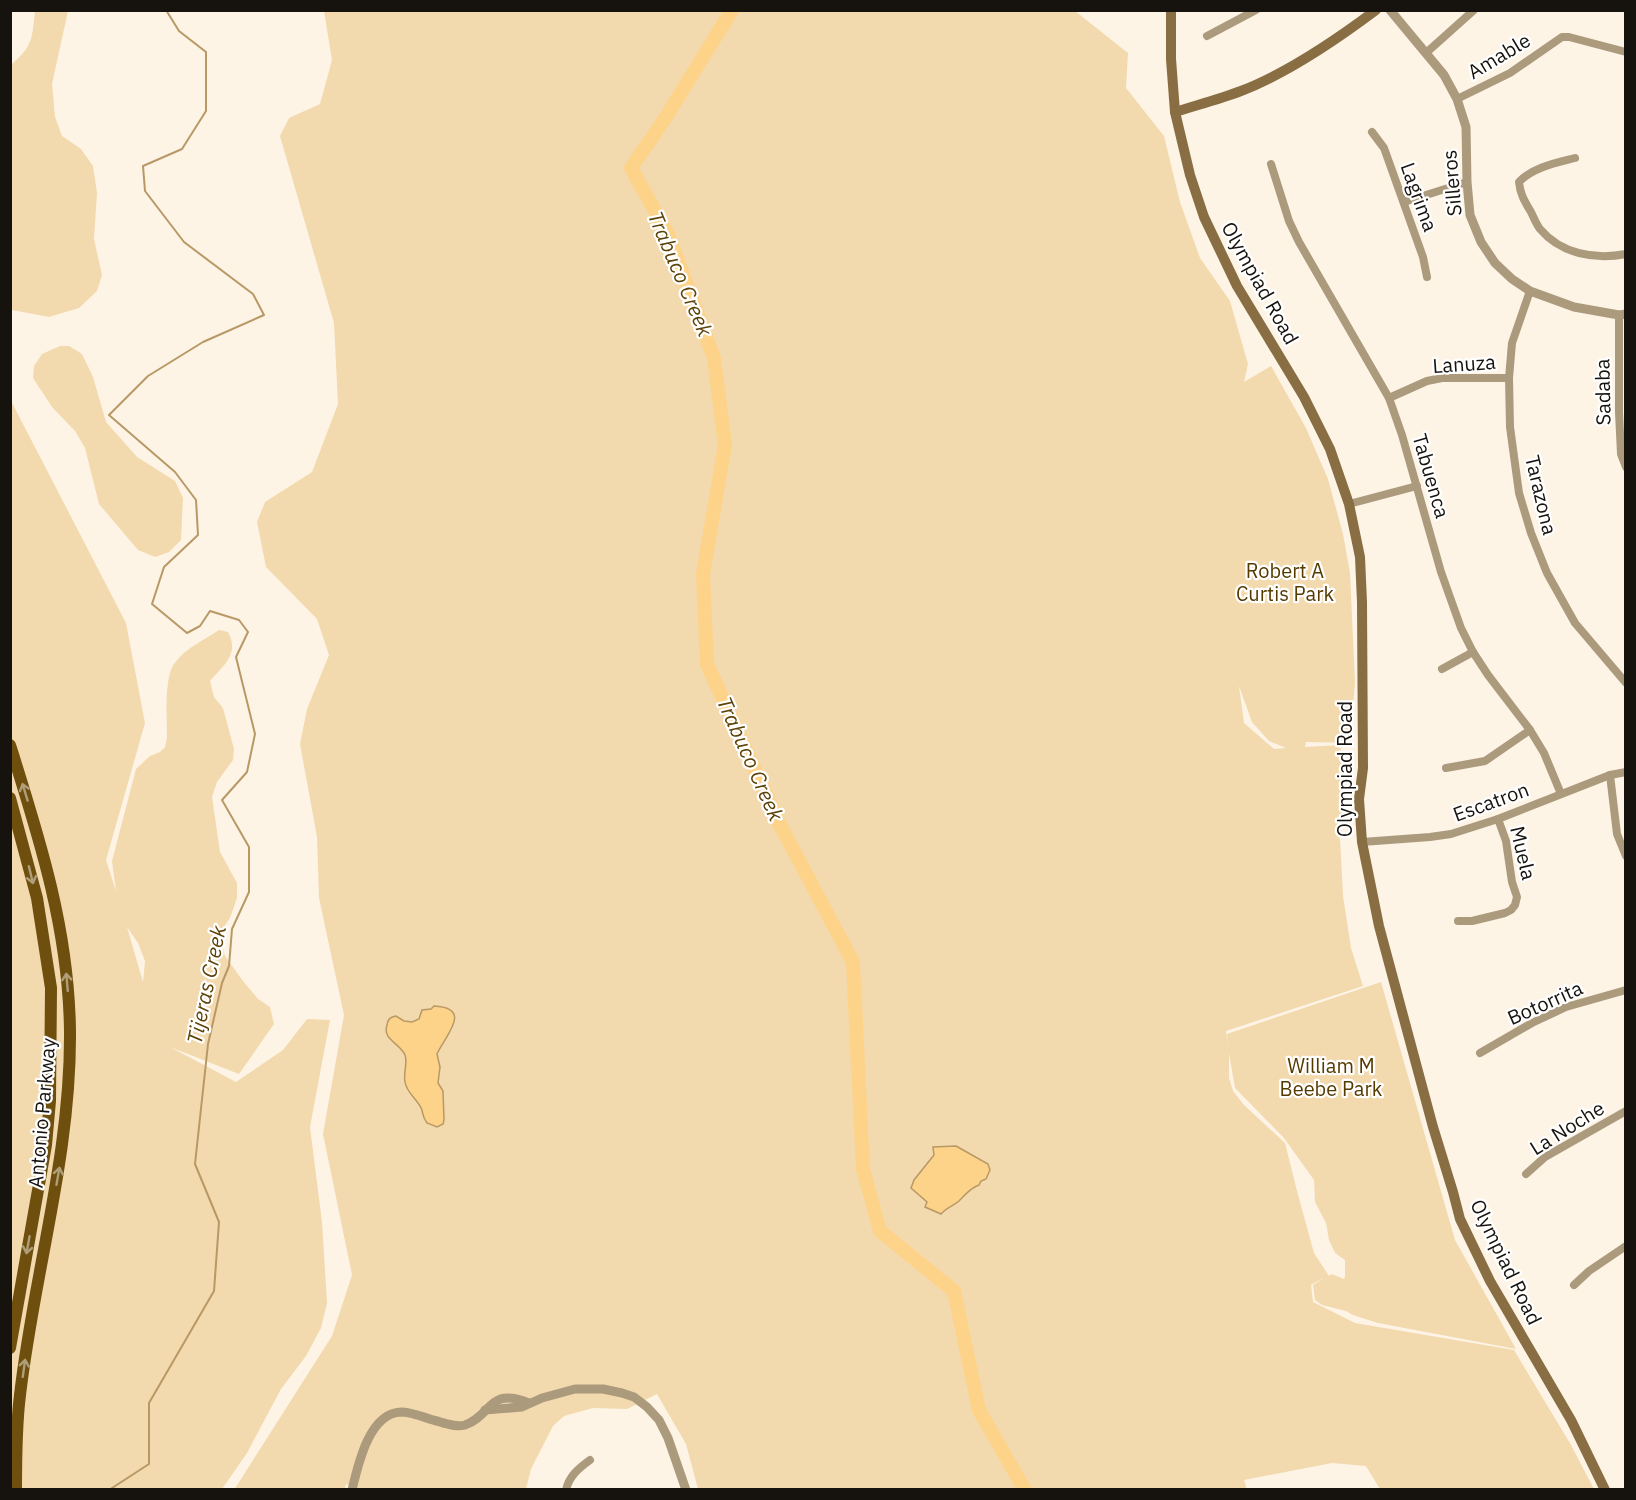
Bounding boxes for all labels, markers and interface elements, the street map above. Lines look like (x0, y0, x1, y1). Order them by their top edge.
street label: Amable (1462, 26, 1535, 85)
street label: Silleros (1435, 149, 1468, 217)
street label: Lagrima (1395, 159, 1445, 235)
water label: Trabuco Creek (642, 207, 720, 341)
street label: Olympiad Road (1216, 217, 1305, 349)
street label: Lanuza (1431, 348, 1497, 379)
street label: Sadaba (1588, 358, 1617, 426)
street label: Tabuenca (1407, 430, 1457, 522)
street label: Tarazona (1519, 452, 1564, 538)
park label: Robert A Curtis Park (1236, 557, 1335, 607)
water label: Trabuco Creek (711, 692, 791, 826)
street label: Olympiad Road (1331, 701, 1358, 837)
street label: Escatron (1449, 775, 1533, 828)
one-way arrow (19, 783, 30, 802)
street label: Muela (1504, 823, 1543, 883)
one-way arrow (25, 865, 37, 884)
water label: Tijeras Creek (180, 922, 232, 1047)
one-way arrow (61, 973, 72, 993)
street label: Botorrita (1503, 974, 1587, 1031)
street label: Antonio Parkway (21, 1037, 62, 1189)
park label: William M Beebe Park (1280, 1052, 1383, 1102)
street label: La Noche (1524, 1094, 1609, 1161)
one-way arrow (53, 1167, 64, 1187)
street label: Olympiad Road (1464, 1195, 1548, 1329)
one-way arrow (23, 1234, 34, 1254)
one-way arrow (18, 1359, 29, 1379)

